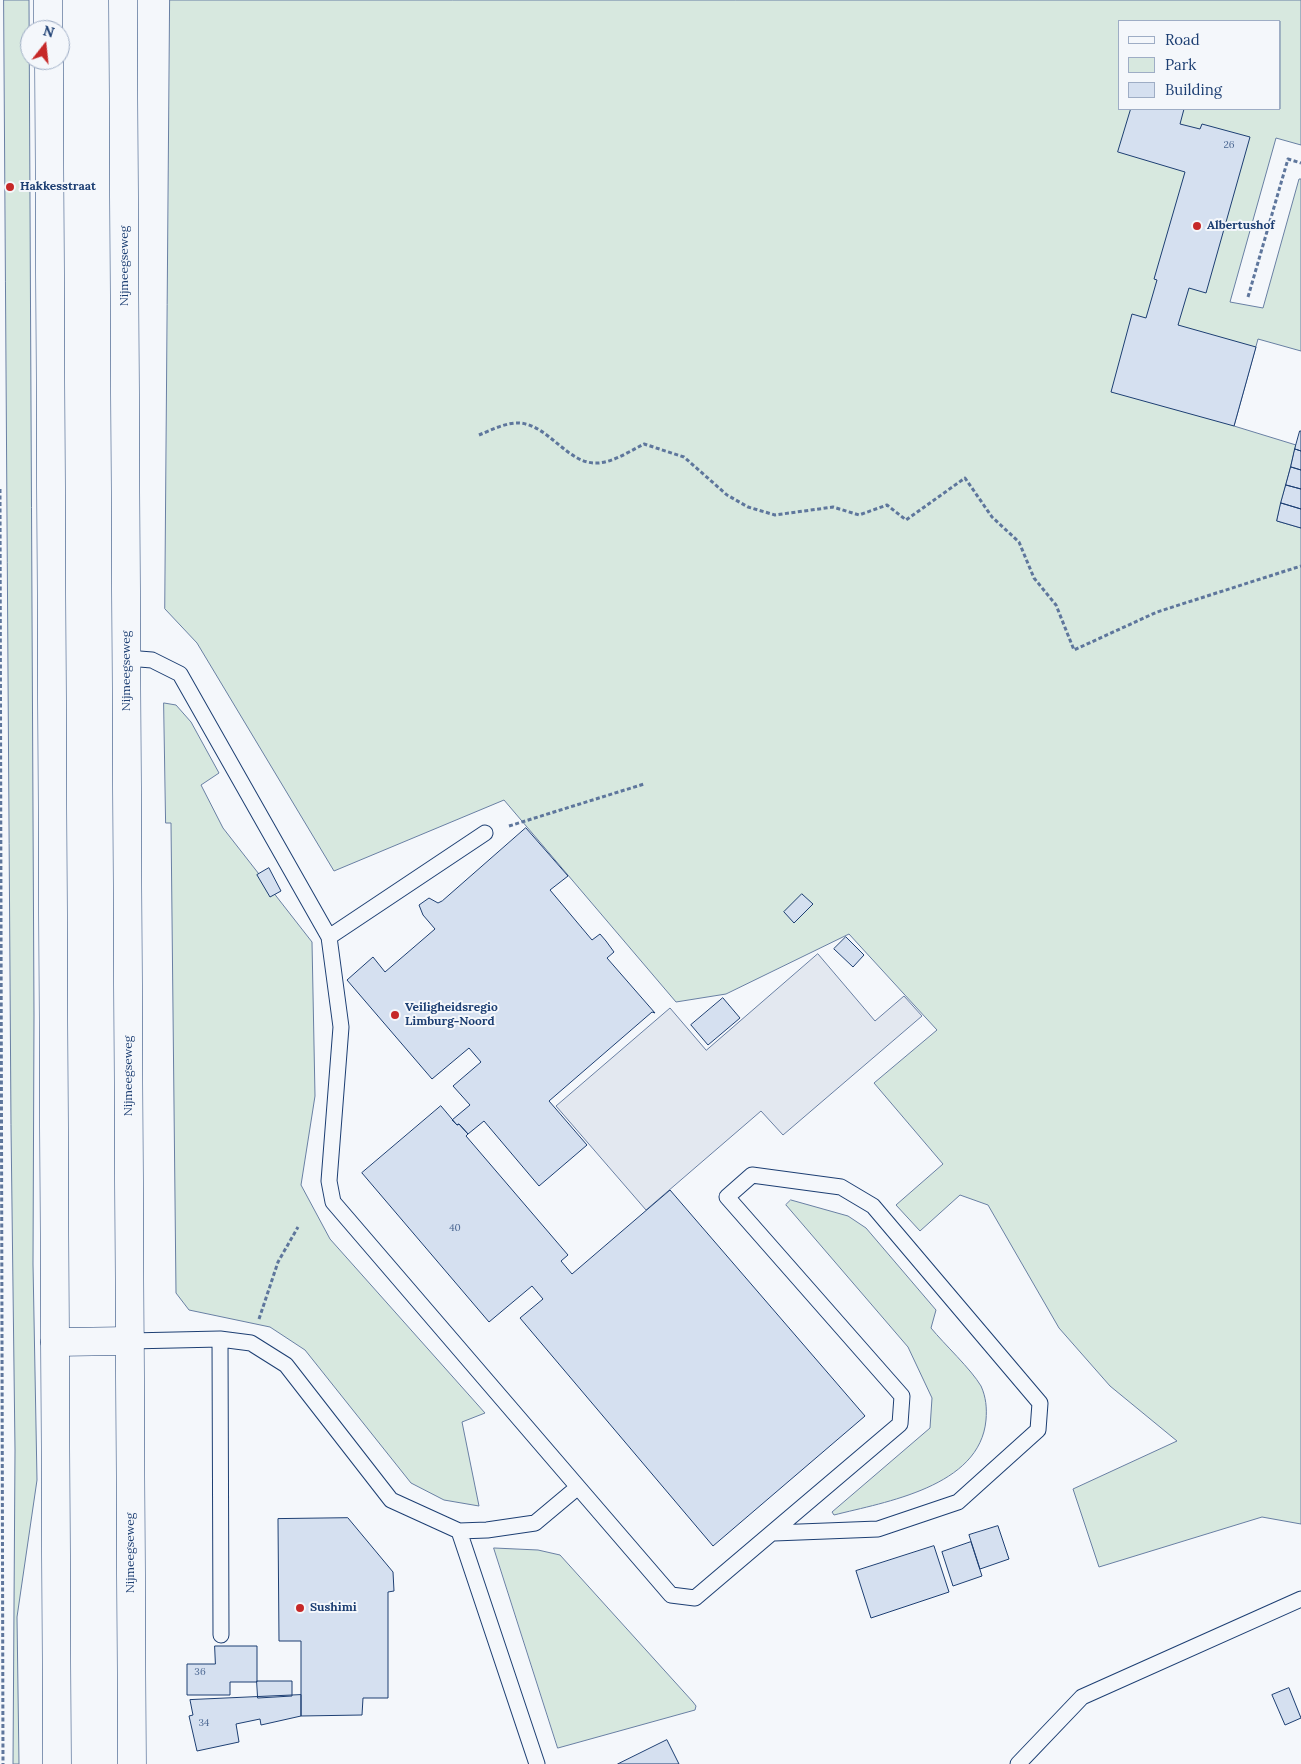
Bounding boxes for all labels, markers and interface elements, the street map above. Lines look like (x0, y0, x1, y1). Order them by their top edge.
north arrow (20, 20, 70, 70)
legend (1118, 20, 1281, 110)
text: N (41, 21, 57, 42)
text: Road (1165, 30, 1200, 49)
text: Park (1165, 55, 1196, 74)
text: Building (1165, 80, 1222, 99)
house number: 26 (1223, 139, 1235, 151)
place label: Hakkesstraat (20, 180, 96, 194)
marker: Hakkesstraat (4, 181, 16, 193)
place label: Albertushof (1207, 219, 1275, 233)
marker: Albertushof (1191, 220, 1203, 232)
street label: Nijmeegseweg (118, 226, 132, 306)
street label: Nijmeegseweg (120, 631, 134, 711)
place label: Veiligheidsregio Limburg-Noord (405, 1001, 498, 1029)
marker: Veiligheidsregio Limburg-Noord (389, 1009, 401, 1021)
street label: Nijmeegseweg (122, 1036, 136, 1116)
house number: 40 (449, 1222, 461, 1234)
street label: Nijmeegseweg (124, 1513, 138, 1593)
place label: Sushimi (310, 1601, 357, 1615)
marker: Sushimi (294, 1602, 306, 1614)
house number: 36 (194, 1666, 206, 1678)
house number: 34 (199, 1717, 209, 1729)

